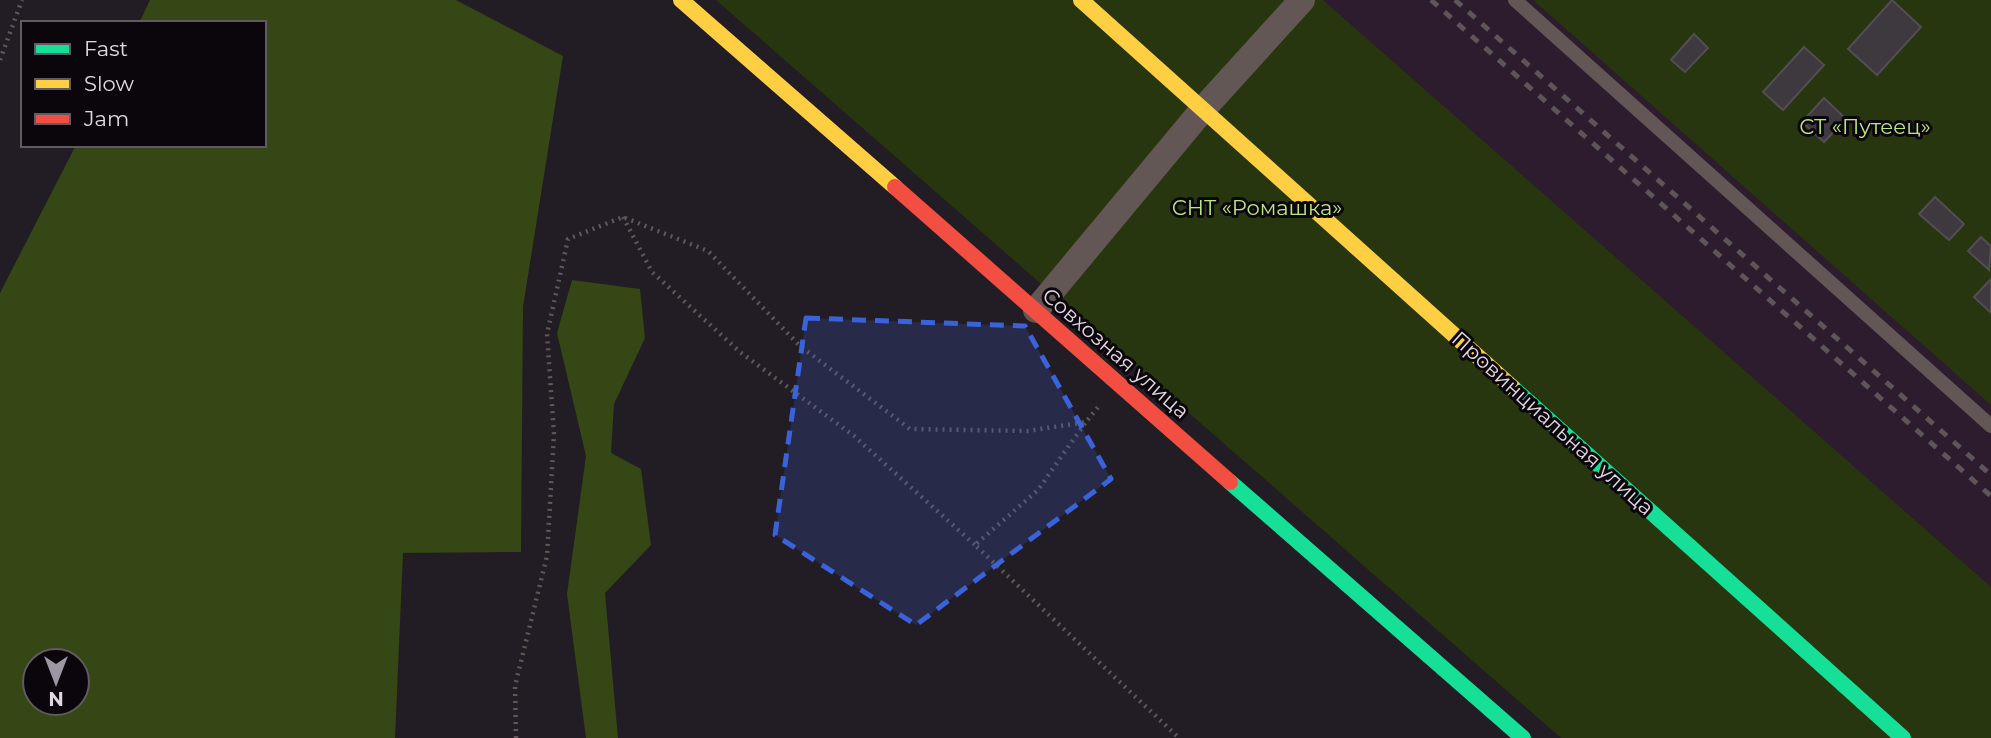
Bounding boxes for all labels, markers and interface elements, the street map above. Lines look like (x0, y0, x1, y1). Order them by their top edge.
legend (21, 21, 266, 147)
text: Fast (84, 36, 128, 61)
text: Slow (84, 71, 134, 96)
text: Jam (83, 106, 129, 131)
park label: СТ «Путеец» (1799, 114, 1931, 139)
park label: СНТ «Ромашка» (1172, 195, 1342, 220)
street label: Совхозная улица (1038, 283, 1194, 423)
street label: Провинциальная улица (1447, 326, 1659, 520)
north arrow (21, 647, 91, 717)
text: N (48, 687, 64, 710)

